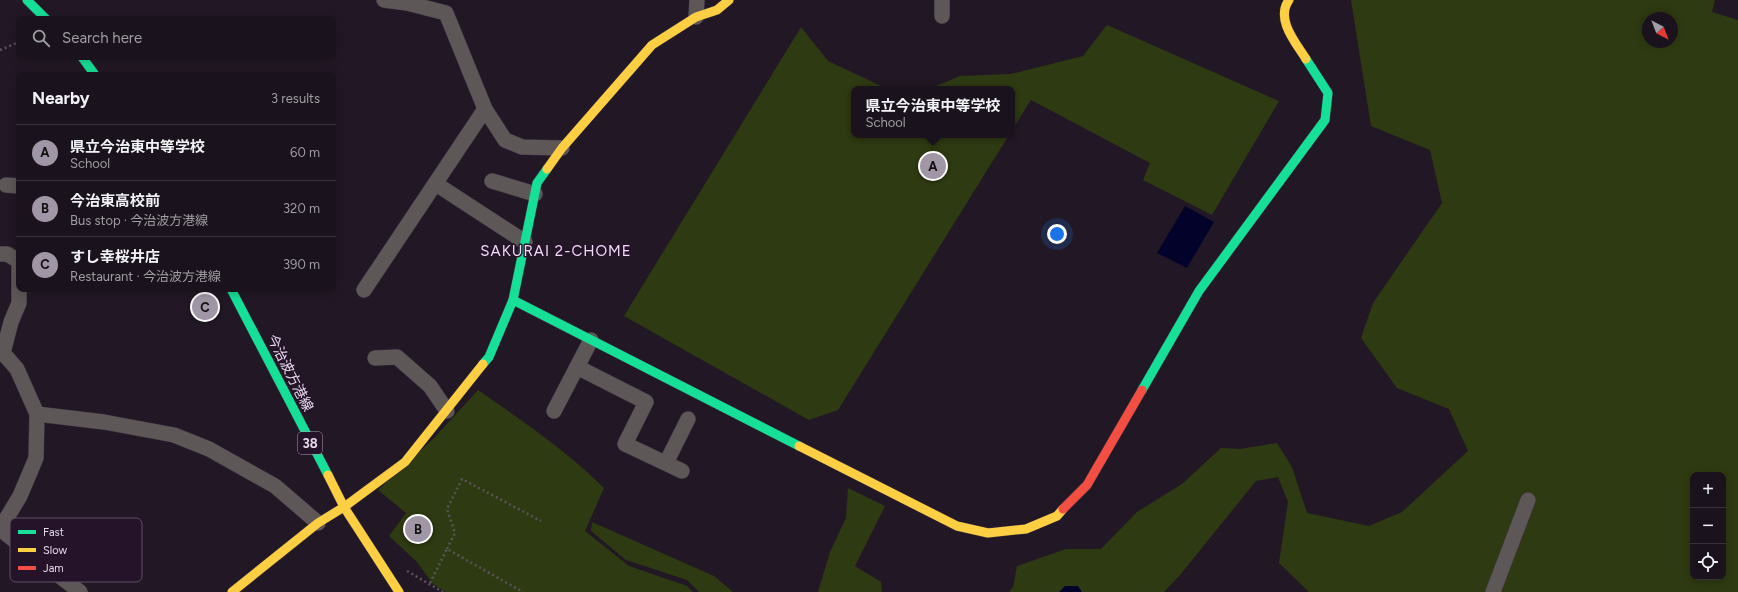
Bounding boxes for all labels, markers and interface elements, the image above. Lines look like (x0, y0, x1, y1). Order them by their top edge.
north arrow (1642, 12, 1678, 48)
search box (16, 16, 336, 60)
icon: search (30, 27, 52, 49)
text: Search here (62, 29, 142, 47)
popup (851, 86, 1015, 138)
text: Nearby (32, 88, 90, 108)
text: 3 results (271, 91, 320, 106)
text: 県立今治東中等学校 (865, 97, 1001, 115)
text: School (865, 115, 906, 130)
text: 県立今治東中等学校 (70, 138, 205, 156)
text: A (40, 145, 50, 160)
text: 60 m (290, 145, 320, 160)
pin: A (920, 151, 946, 181)
text: School (70, 156, 110, 171)
text: 今治東高校前 (70, 192, 160, 210)
text: B (41, 201, 49, 216)
text: 320 m (283, 201, 320, 216)
text: Bus stop · 今治波方港線 (70, 213, 208, 228)
your location (1047, 224, 1067, 244)
district label: SAKURAI 2-CHOME (480, 242, 632, 260)
text: すし幸桜井店 (70, 248, 160, 266)
text: C (40, 257, 50, 272)
text: 390 m (283, 257, 320, 272)
text: Restaurant · 今治波方港線 (70, 269, 221, 284)
pin: C (192, 292, 218, 322)
street label: 今治波方港線 (263, 332, 317, 414)
road number: 38 (298, 432, 322, 454)
map controls (1690, 472, 1726, 580)
button: + (1690, 472, 1726, 508)
button: − (1690, 508, 1726, 544)
pin: B (405, 514, 431, 544)
legend (10, 518, 142, 582)
text: Fast (43, 526, 64, 539)
text: Slow (43, 544, 67, 557)
button: locate (1690, 544, 1726, 580)
text: Jam (43, 562, 64, 575)

